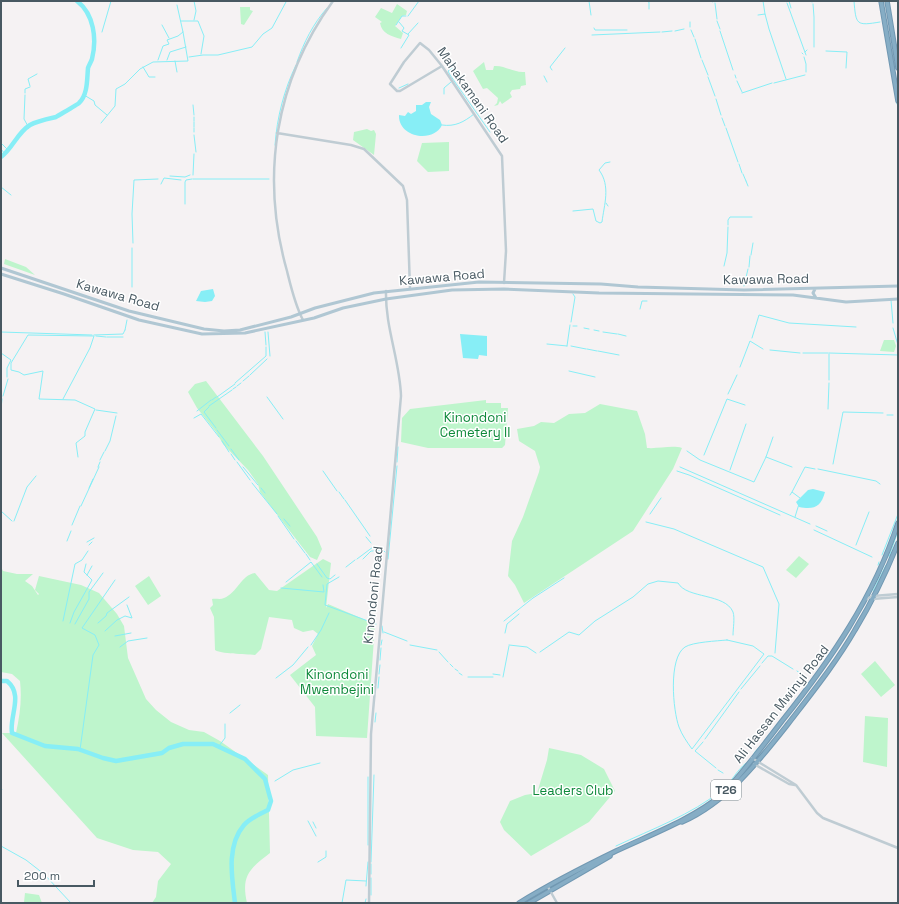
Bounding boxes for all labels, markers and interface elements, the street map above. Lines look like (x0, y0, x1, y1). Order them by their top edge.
street label: Mahakamani Road (433, 44, 513, 146)
street label: Kawawa Road (398, 265, 486, 289)
street label: Kawawa Road (723, 270, 809, 288)
street label: Kawawa Road (74, 275, 162, 315)
park label: Kinondoni Cemetery II (440, 409, 510, 441)
street label: Kinondoni Road (359, 545, 387, 645)
street label: Ali Hassan Mwinyi Road (730, 641, 832, 767)
park label: Kinondoni Mwembejini (300, 666, 374, 698)
road number: T26 (711, 780, 741, 800)
park label: Leaders Club (533, 782, 613, 799)
scale bar (18, 862, 94, 888)
text: 200 m (24, 868, 60, 884)

